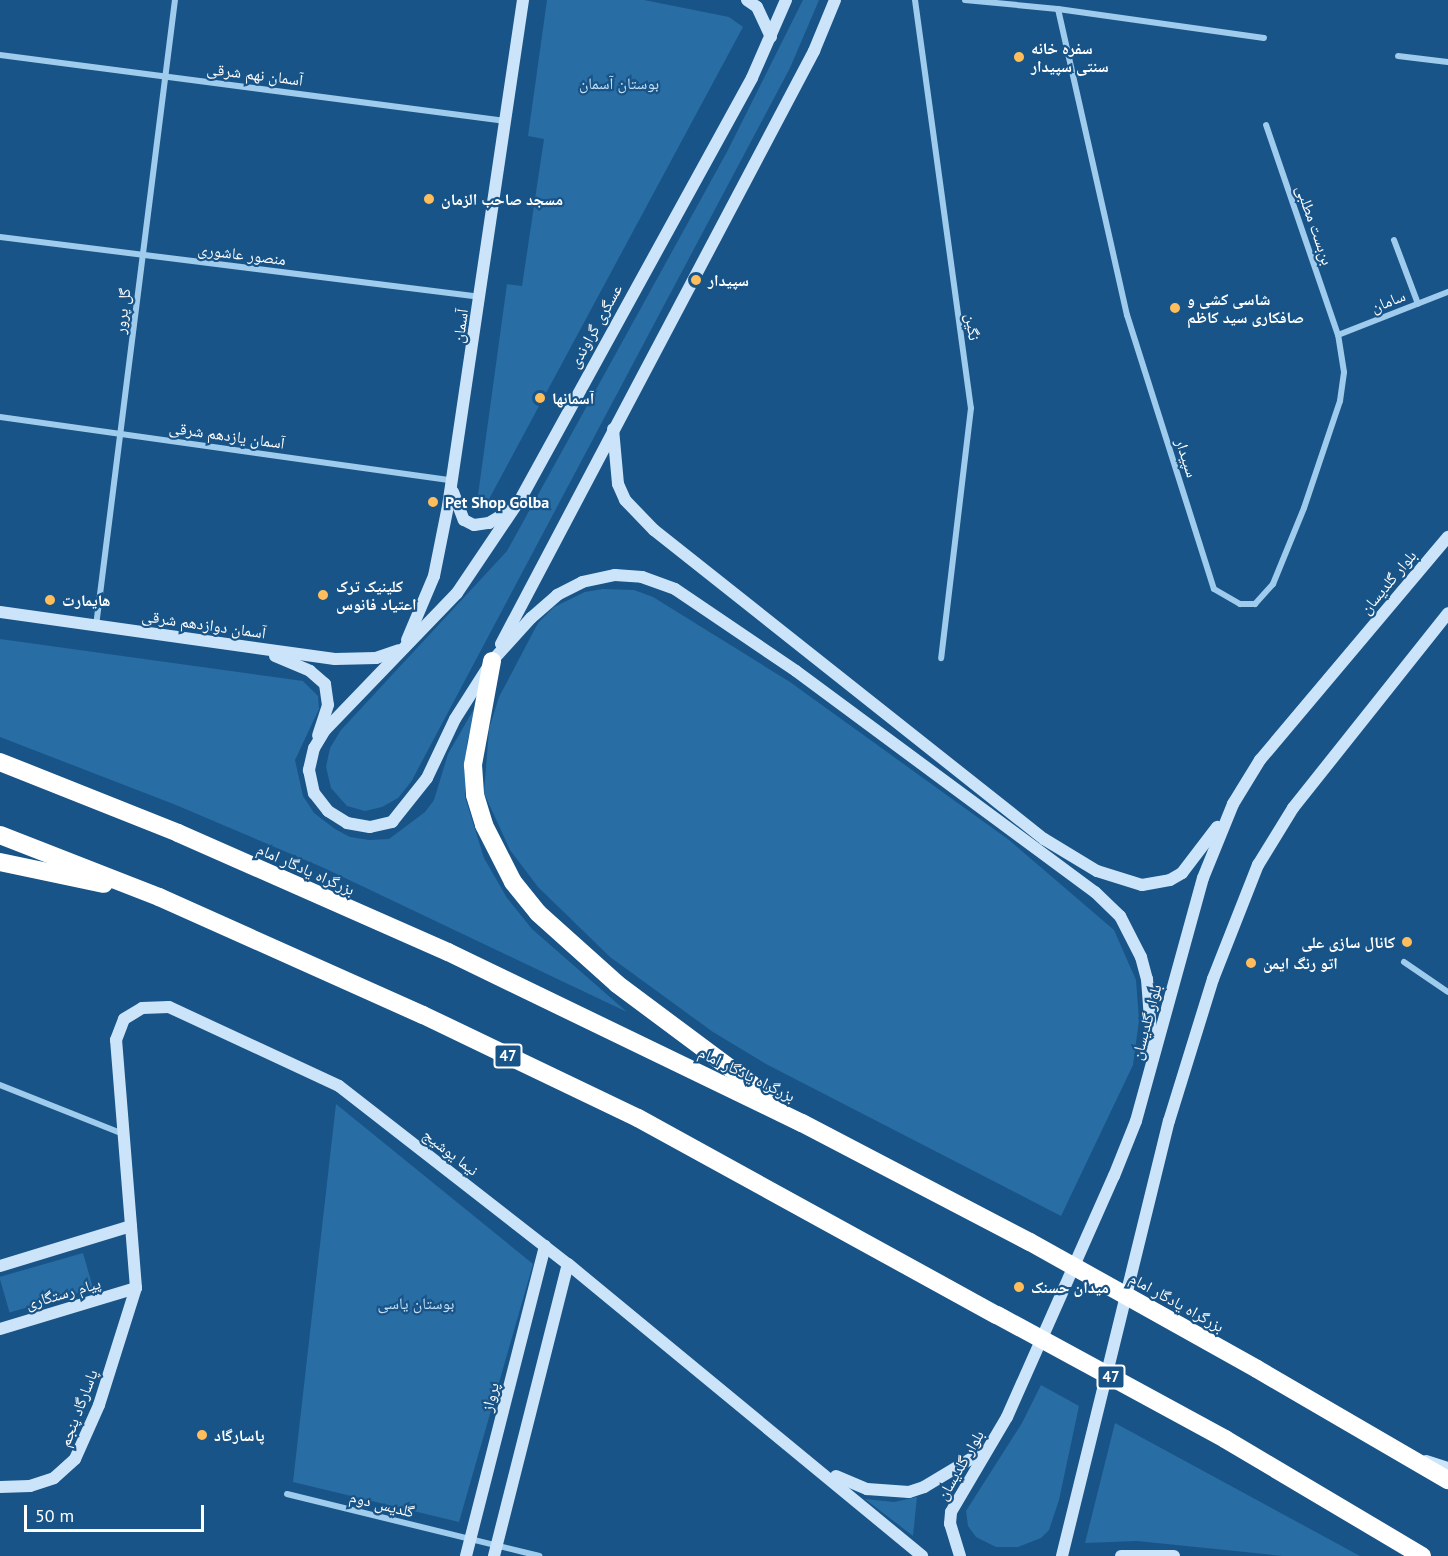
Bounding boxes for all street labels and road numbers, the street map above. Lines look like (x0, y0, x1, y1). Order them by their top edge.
street label: آسمان نهم شرقی (206, 59, 304, 89)
street label: بن‌بست مطلبی (1292, 183, 1338, 267)
street label: منصور عاشوری (197, 239, 287, 269)
street label: عسگری گراوندی (564, 281, 626, 371)
street label: سامان (1368, 286, 1408, 316)
street label: گل پرور (110, 287, 134, 335)
street label: آسمان (448, 308, 472, 344)
street label: نگین (962, 312, 984, 342)
street label: آسمان یازدهم شرقی (168, 417, 286, 453)
street label: سپیدار (1172, 436, 1202, 480)
street label: بلوار گلدیسان (1356, 546, 1420, 618)
street label: آسمان دوازدهم شرقی (141, 606, 267, 642)
street label: بزرگراه یادگار امام (254, 839, 358, 899)
street label: بلوار گلدیسان (1127, 982, 1165, 1062)
street label: بزرگراه یادگار امام (696, 1042, 798, 1106)
road number: 47 (493, 1044, 523, 1068)
street label: نیما یوشیج (419, 1124, 483, 1180)
street label: بزرگراه یادگار امام (1126, 1268, 1228, 1336)
street label: پیام رستگاری (23, 1273, 103, 1313)
road number: 47 (1096, 1365, 1126, 1389)
street label: پاسارگاد پنجم (54, 1367, 102, 1449)
street label: پرواز (477, 1380, 503, 1414)
street label: بلوار گلدیسان (932, 1427, 988, 1503)
street label: گلدیس دوم (348, 1487, 416, 1521)

